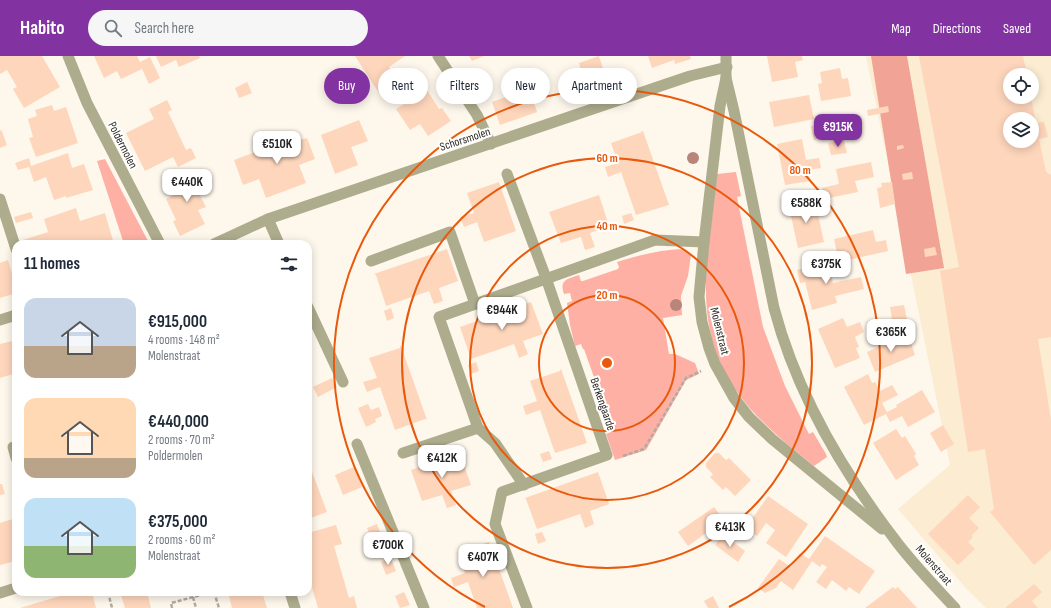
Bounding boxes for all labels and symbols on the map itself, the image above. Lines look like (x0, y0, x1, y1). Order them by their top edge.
pin: €915K (810, 114, 866, 148)
street label: Poldermolen (104, 119, 141, 171)
street label: Schorsmolen (438, 124, 492, 155)
pin: €510K (249, 131, 305, 165)
text: 60 m (596, 151, 618, 166)
text: 80 m (789, 163, 811, 178)
pin: €440K (159, 169, 215, 203)
pin: €588K (778, 190, 834, 224)
text: 40 m (596, 219, 618, 234)
pin: €375K (798, 251, 854, 285)
text: 20 m (597, 288, 617, 303)
pin: €944K (474, 297, 530, 331)
street label: Molenstraat (706, 306, 733, 357)
pin: €365K (863, 319, 919, 353)
centre of rings (600, 356, 614, 370)
street label: Berkengaarde (586, 376, 619, 433)
pin: €412K (414, 445, 470, 479)
pin: €413K (702, 514, 758, 548)
pin: €700K (360, 532, 416, 566)
street label: Molenstraat (912, 542, 955, 589)
pin: €407K (455, 544, 511, 578)

